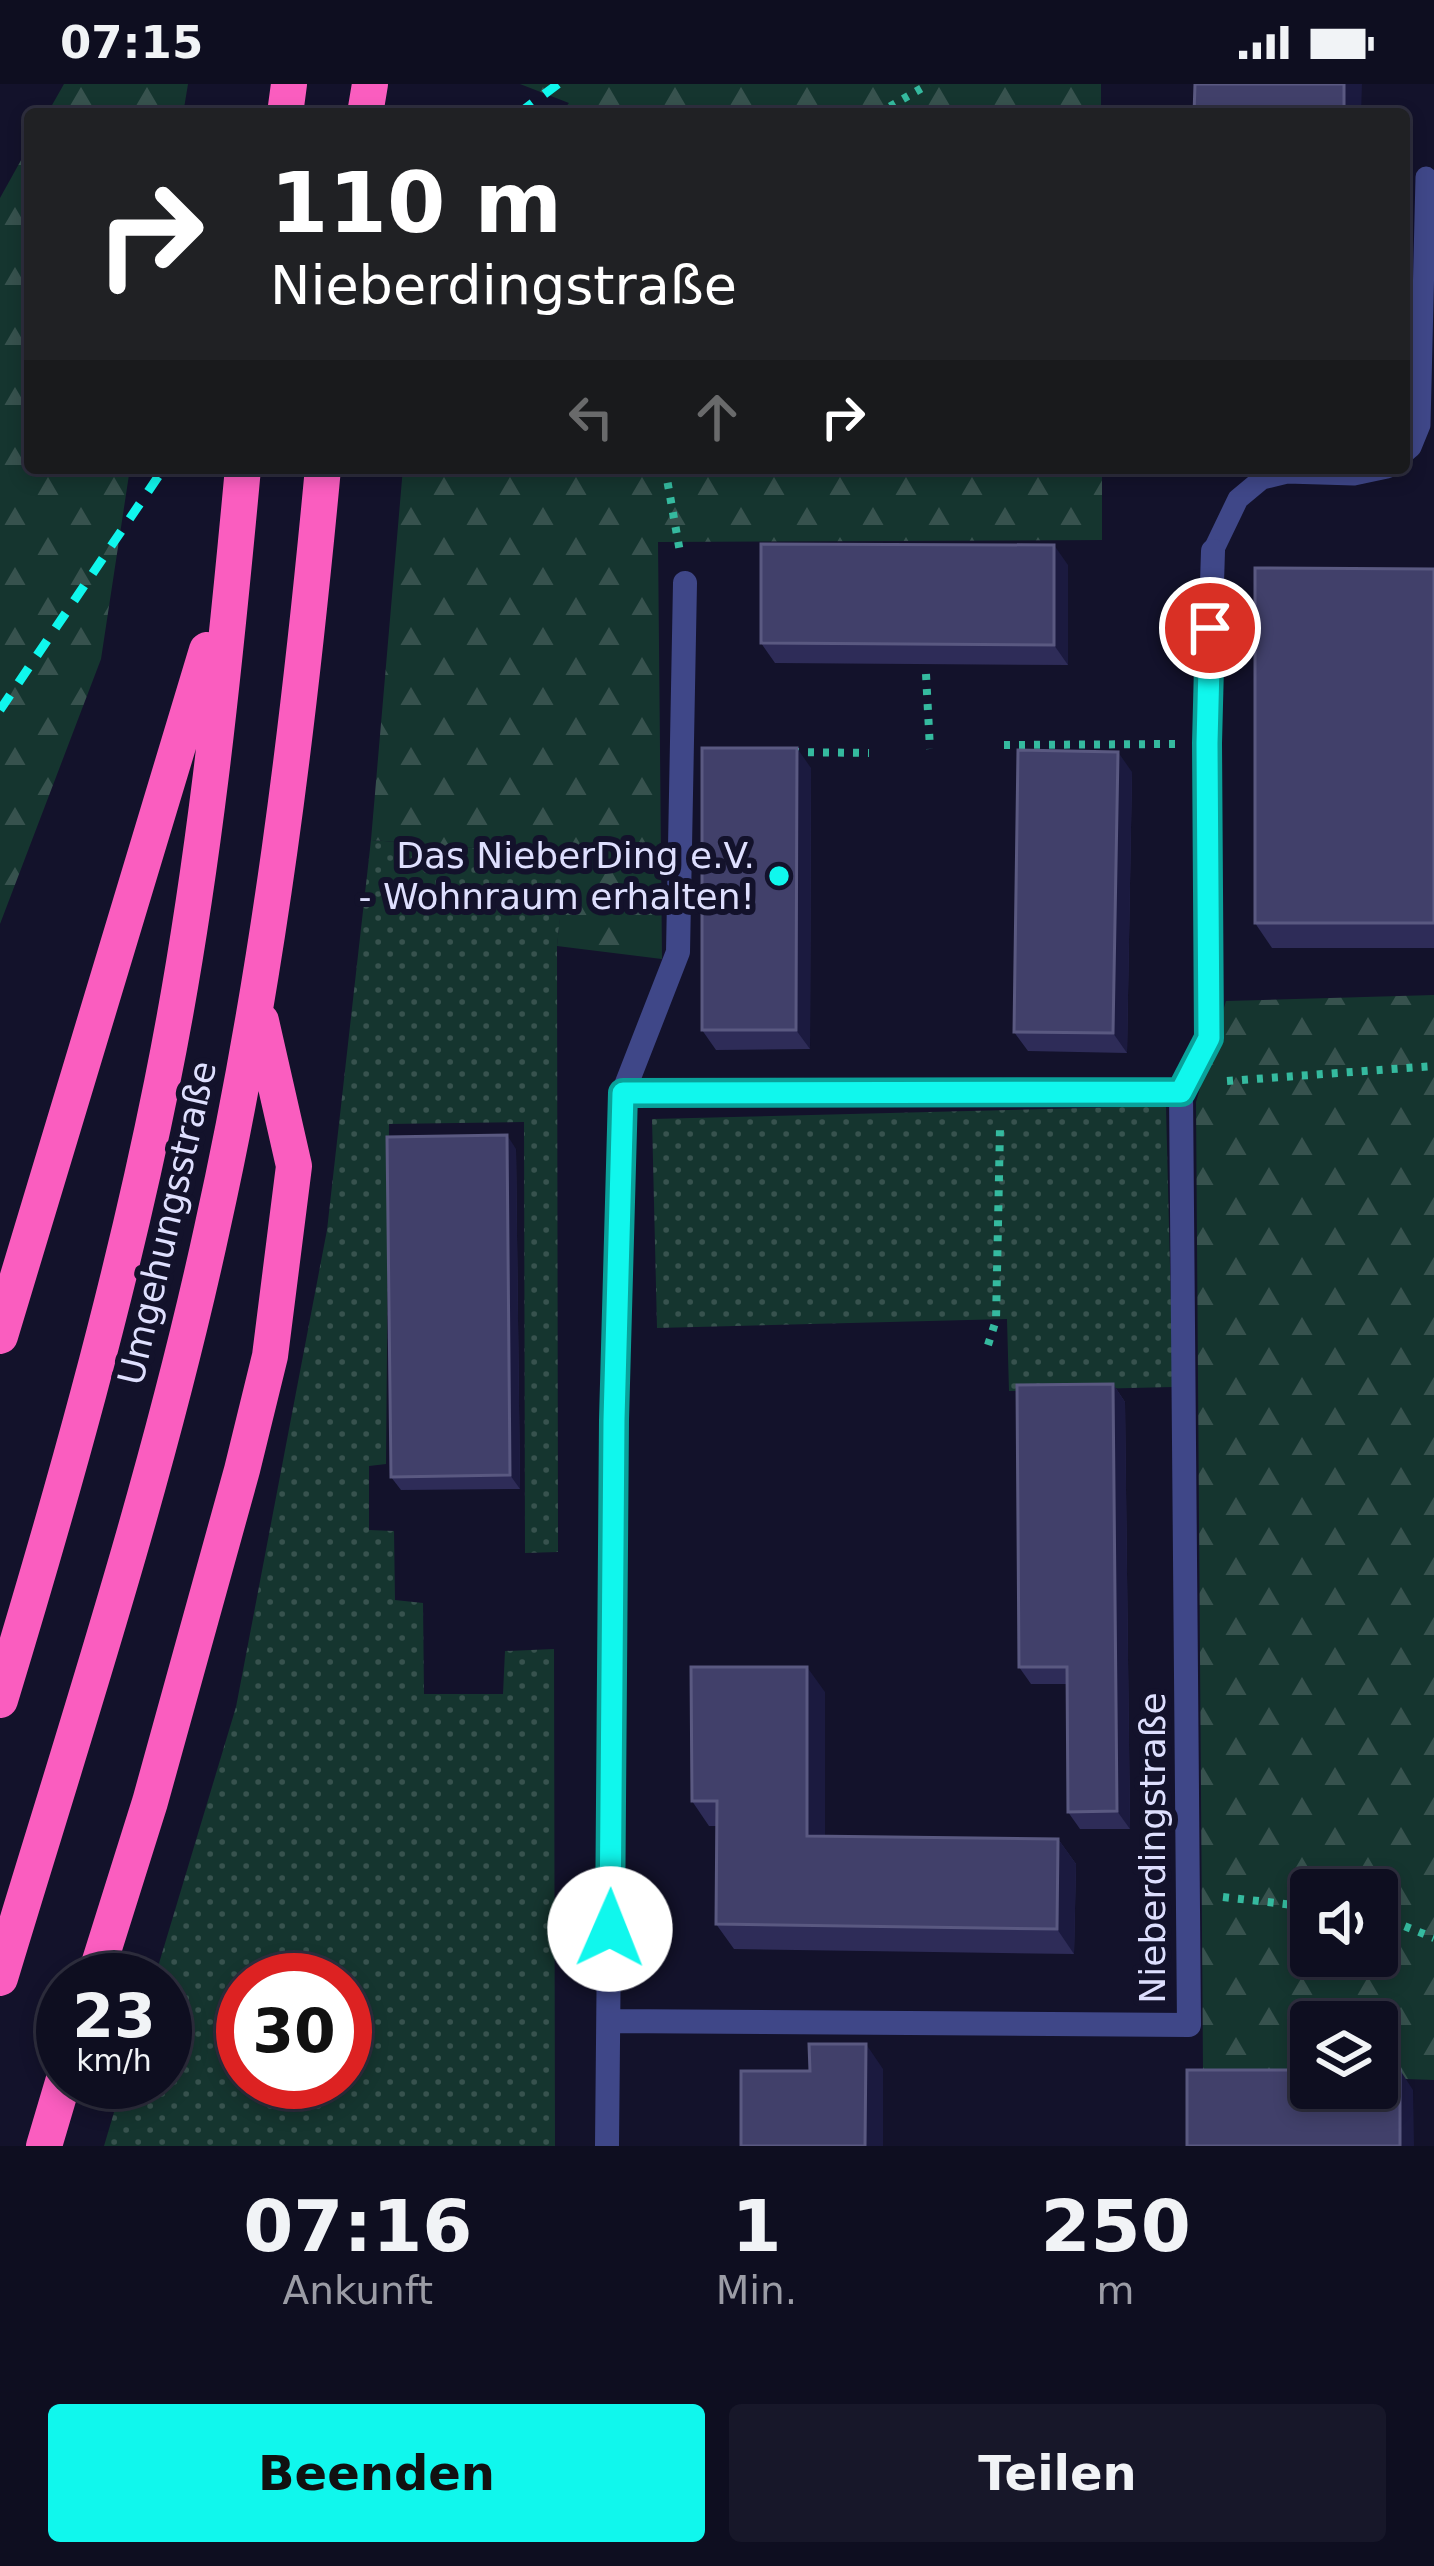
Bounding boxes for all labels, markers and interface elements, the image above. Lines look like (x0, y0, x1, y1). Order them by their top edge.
text: 07:15 (60, 16, 203, 69)
text: 110 m (270, 154, 562, 252)
icon: right (72, 156, 228, 312)
text: Nieberdingstraße (270, 254, 737, 317)
icon: left (558, 384, 624, 450)
icon: ahead (684, 384, 750, 450)
icon: right (810, 384, 876, 450)
pin (1159, 577, 1261, 679)
icon: arrive (1177, 595, 1243, 661)
place label: Das NieberDing e.V. - Wohnraum erhalten! (359, 835, 755, 917)
marker: Das NieberDing e.V. - Wohnraum erhalten! (766, 863, 792, 889)
street label: Umgehungsstraße (110, 1057, 224, 1389)
street label: Nieberdingstraße (1132, 1692, 1173, 2004)
position arrow (547, 1866, 673, 1992)
map controls (1290, 1869, 1398, 2109)
button: sound (1290, 1869, 1398, 1977)
speed limit sign: 30 (216, 1953, 372, 2109)
text: 23 (72, 1981, 156, 2051)
button: layers (1290, 2001, 1398, 2109)
text: km/h (76, 2043, 152, 2078)
text: 07:16 (243, 2184, 472, 2268)
text: 1 (731, 2184, 781, 2268)
text: 250 (1040, 2184, 1191, 2268)
text: Ankunft (283, 2268, 433, 2313)
text: Min. (716, 2268, 797, 2313)
text: m (1097, 2268, 1135, 2313)
button: Beenden (48, 2404, 705, 2542)
button: Teilen (729, 2404, 1386, 2542)

